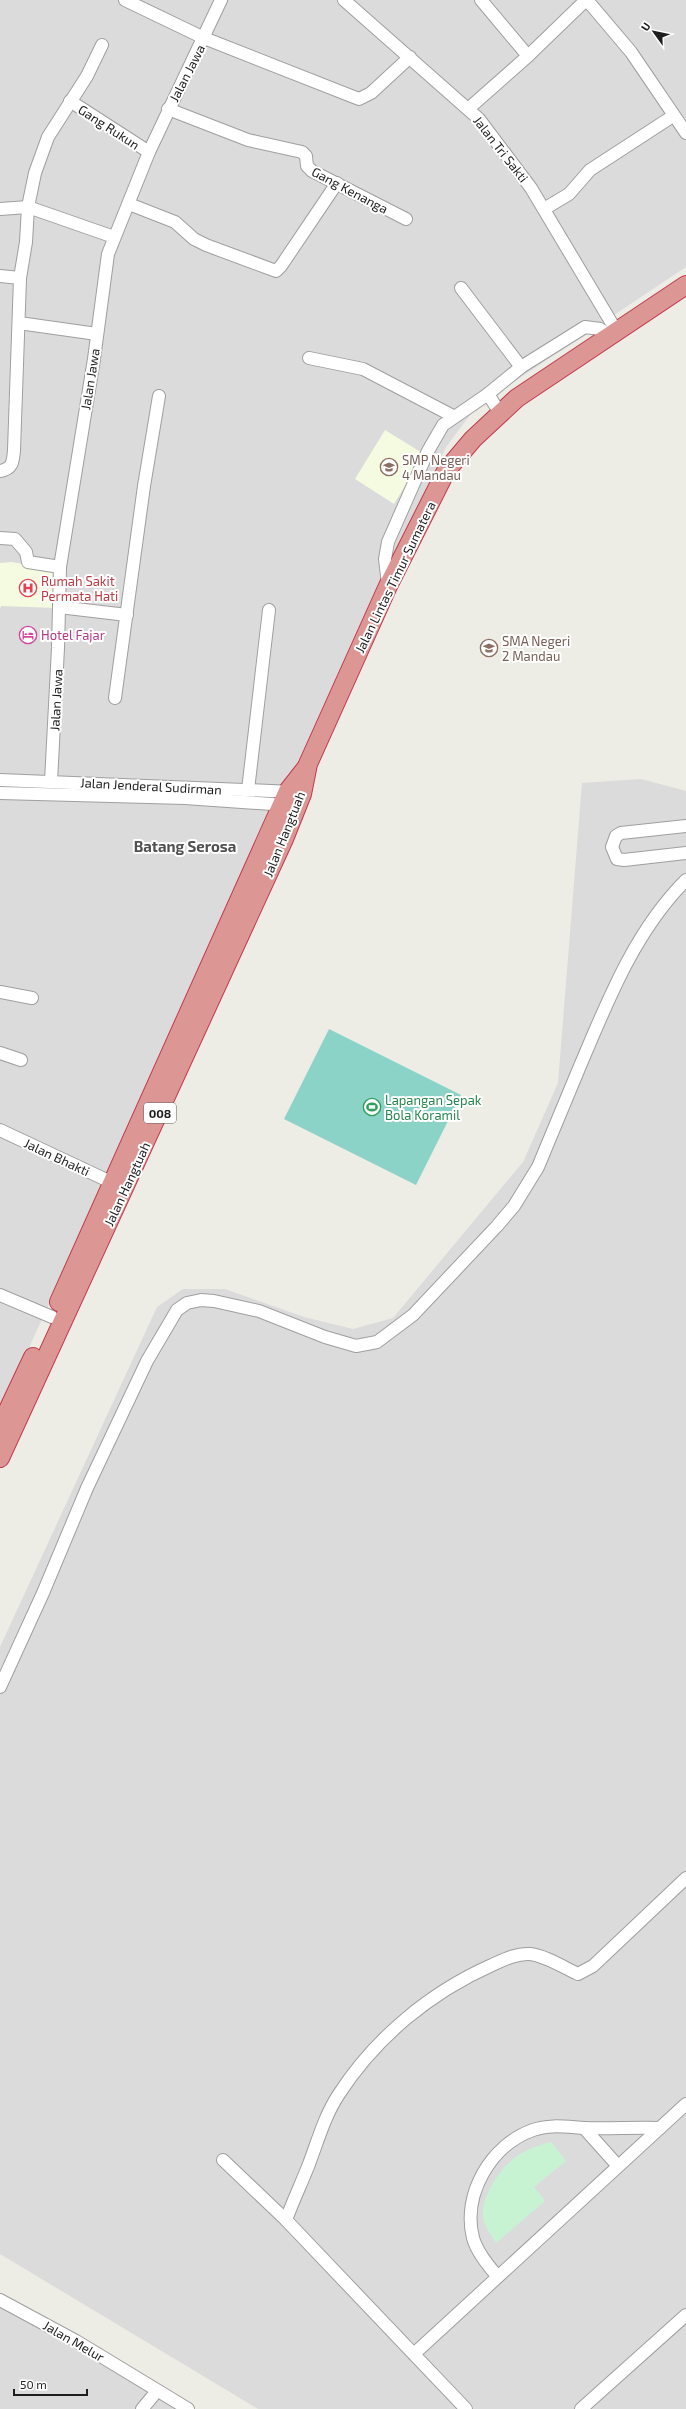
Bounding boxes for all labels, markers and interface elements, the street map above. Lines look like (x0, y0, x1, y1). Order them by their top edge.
north arrow (634, 12, 674, 52)
text: U (638, 20, 653, 33)
street label: Jalan Jawa (166, 42, 208, 104)
street label: Gang Rukun (75, 101, 143, 153)
street label: Jalan Tri Sakti (470, 113, 532, 185)
street label: Gang Kenanga (309, 163, 391, 217)
street label: Jalan Jawa (77, 347, 103, 411)
place label: SMP Negeri 4 Mandau (402, 452, 470, 483)
school or university icon: SMP Negeri 4 Mandau (379, 457, 399, 477)
street label: Jalan Lintas Timur Sumatera (351, 499, 439, 655)
place label: Rumah Sakit Permata Hati (41, 573, 118, 604)
hospital icon: Rumah Sakit Permata Hati (18, 578, 38, 598)
hotel icon: Hotel Fajar (18, 625, 38, 645)
place label: Hotel Fajar (41, 627, 105, 643)
place label: SMA Negeri 2 Mandau (502, 633, 570, 664)
school or university icon: SMA Negeri 2 Mandau (479, 638, 499, 658)
street label: Jalan Jawa (46, 669, 66, 731)
street label: Jalan Jenderal Sudirman (80, 774, 222, 798)
street label: Jalan Hangtuah (260, 789, 308, 879)
district label: Batang Serosa (134, 837, 236, 855)
place label: Lapangan Sepak Bola Koramil (385, 1092, 482, 1123)
sports icon: Lapangan Sepak Bola Koramil (362, 1097, 382, 1117)
road number: 008 (144, 1103, 176, 1123)
street label: Jalan Bhakti (22, 1135, 92, 1179)
street label: Jalan Hangtuah (101, 1140, 153, 1228)
street label: Jalan Melur (41, 2317, 107, 2365)
scale bar (14, 2371, 87, 2397)
text: 50 m (20, 2377, 47, 2391)

